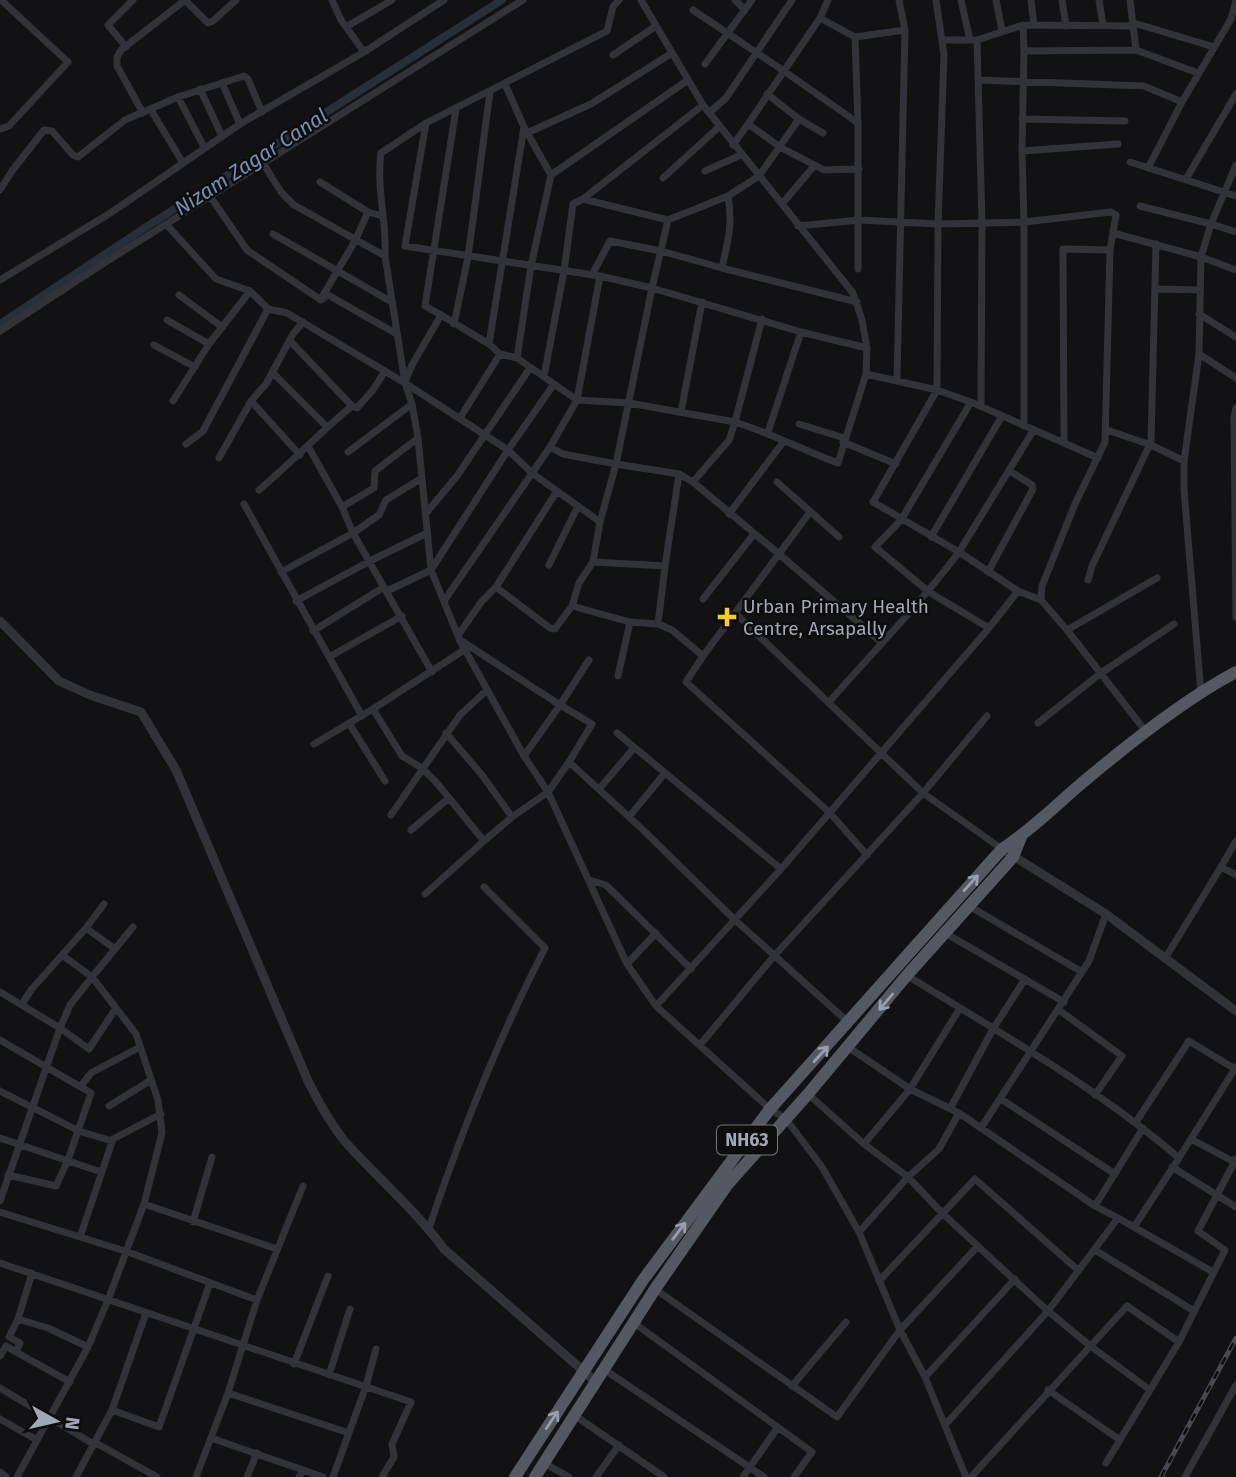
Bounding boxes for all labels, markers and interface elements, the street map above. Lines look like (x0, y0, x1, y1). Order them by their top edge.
water label: Nizam Zagar Canal (170, 103, 332, 221)
place label: Urban Primary Health Centre, Arsapally (743, 595, 929, 640)
marker: Urban Primary Health Centre, Arsapally (717, 607, 737, 627)
one-way arrow (963, 874, 979, 892)
one-way arrow (878, 992, 894, 1010)
one-way arrow (813, 1045, 829, 1063)
road number: NH63 (717, 1126, 777, 1154)
one-way arrow (672, 1222, 686, 1241)
north arrow (21, 1386, 91, 1456)
one-way arrow (545, 1411, 559, 1430)
text: N (60, 1415, 85, 1431)

